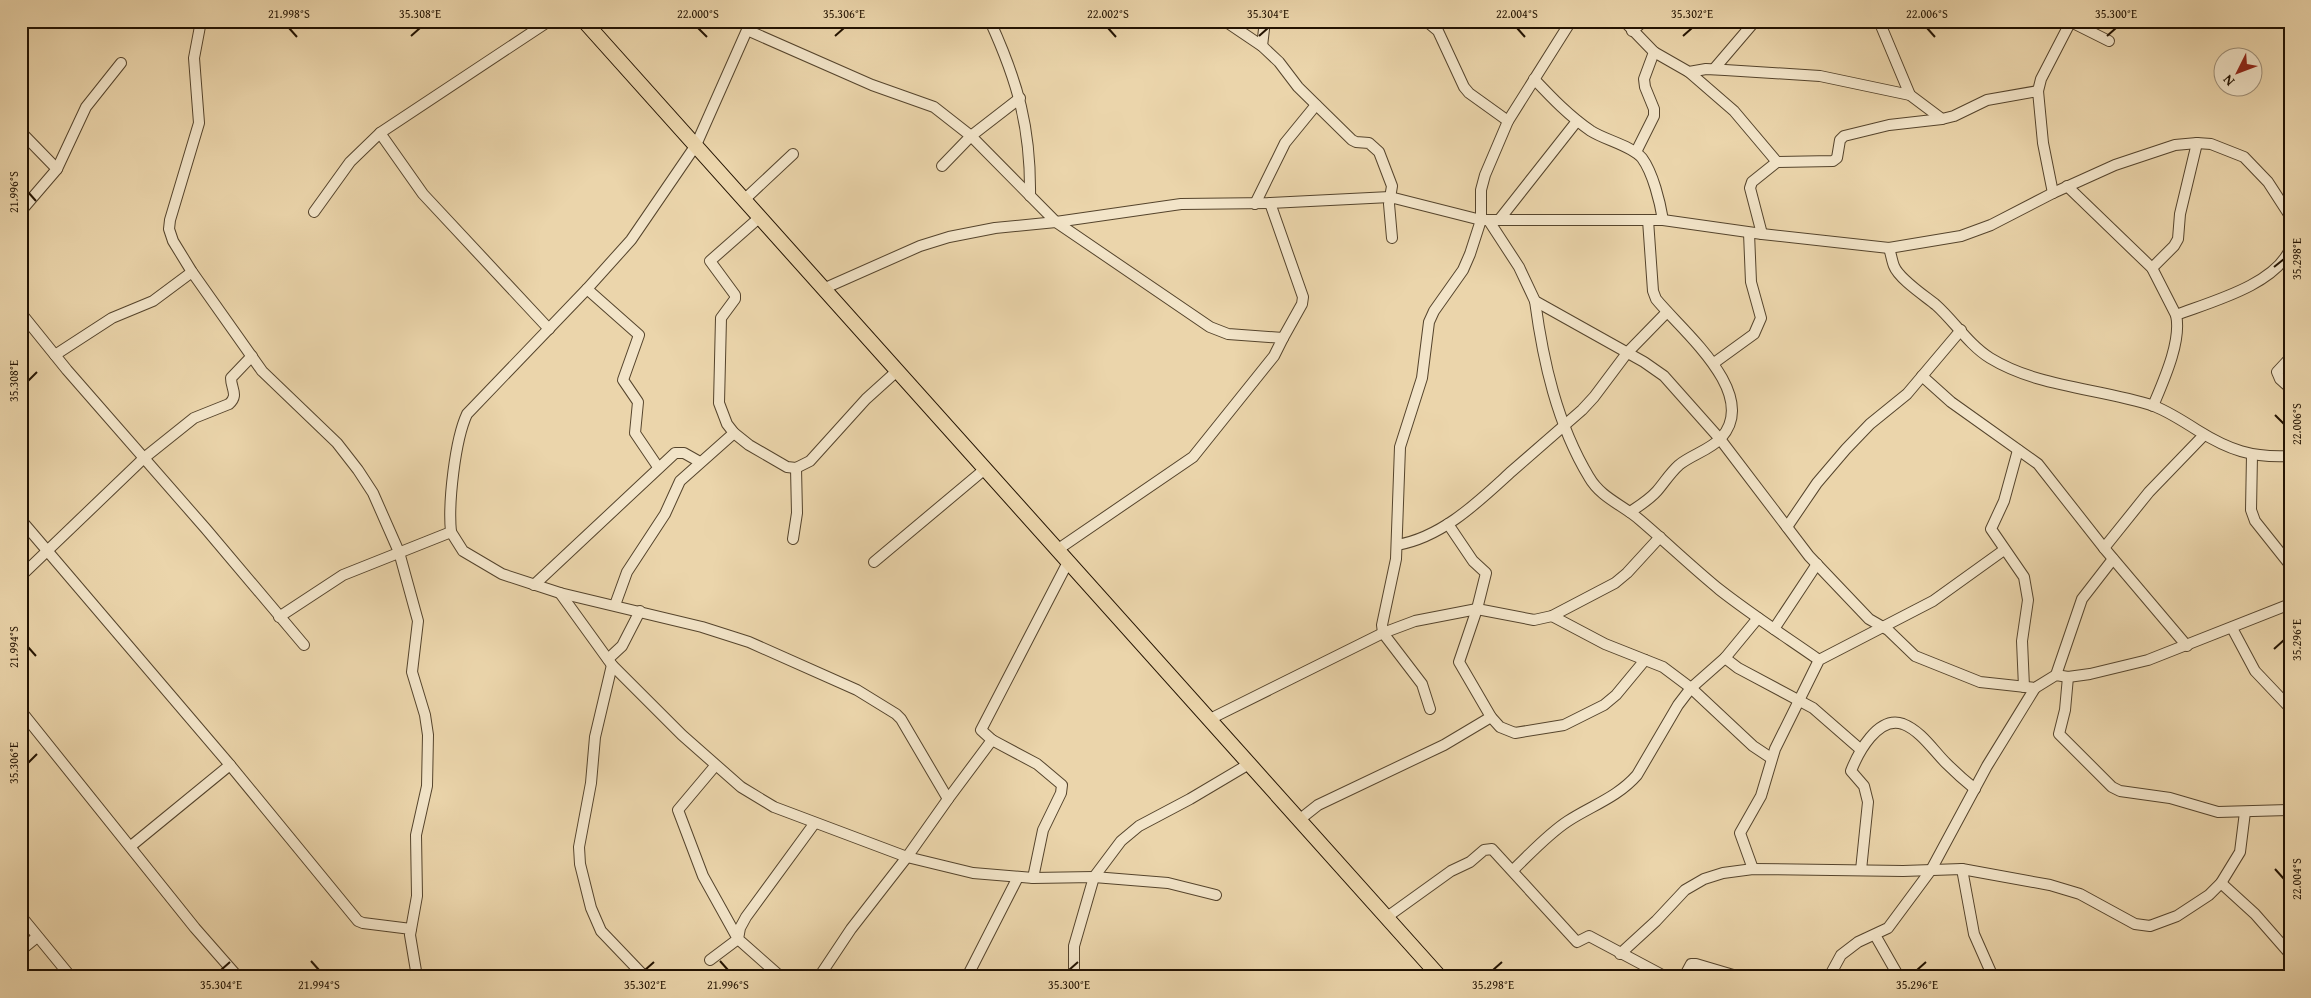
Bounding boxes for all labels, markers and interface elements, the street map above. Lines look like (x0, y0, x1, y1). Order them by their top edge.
text: 21.998°S (268, 5, 310, 22)
text: 35.308°E (399, 5, 441, 22)
text: 22.000°S (677, 5, 719, 22)
text: 35.306°E (823, 5, 865, 22)
text: 22.002°S (1087, 5, 1129, 22)
text: 35.304°E (1247, 5, 1289, 22)
text: 22.004°S (1496, 5, 1538, 22)
text: 35.302°E (1671, 5, 1713, 22)
text: 22.006°S (1906, 5, 1948, 22)
text: 35.300°E (2095, 5, 2137, 22)
north arrow (2214, 48, 2264, 98)
text: N (2217, 70, 2239, 91)
text: 21.996°S (5, 171, 22, 213)
text: 35.298°E (2288, 238, 2305, 280)
text: 35.308°E (5, 360, 22, 402)
text: 22.006°S (2288, 403, 2305, 445)
text: 35.296°E (2288, 619, 2305, 661)
text: 21.994°S (5, 626, 22, 668)
text: 35.306°E (5, 742, 22, 784)
text: 22.004°S (2288, 858, 2305, 900)
text: 35.304°E (200, 976, 242, 993)
text: 21.994°S (298, 976, 340, 993)
text: 35.302°E (624, 976, 666, 993)
text: 21.996°S (707, 976, 749, 993)
text: 35.300°E (1048, 976, 1090, 993)
text: 35.298°E (1472, 976, 1514, 993)
text: 35.296°E (1896, 976, 1938, 993)

